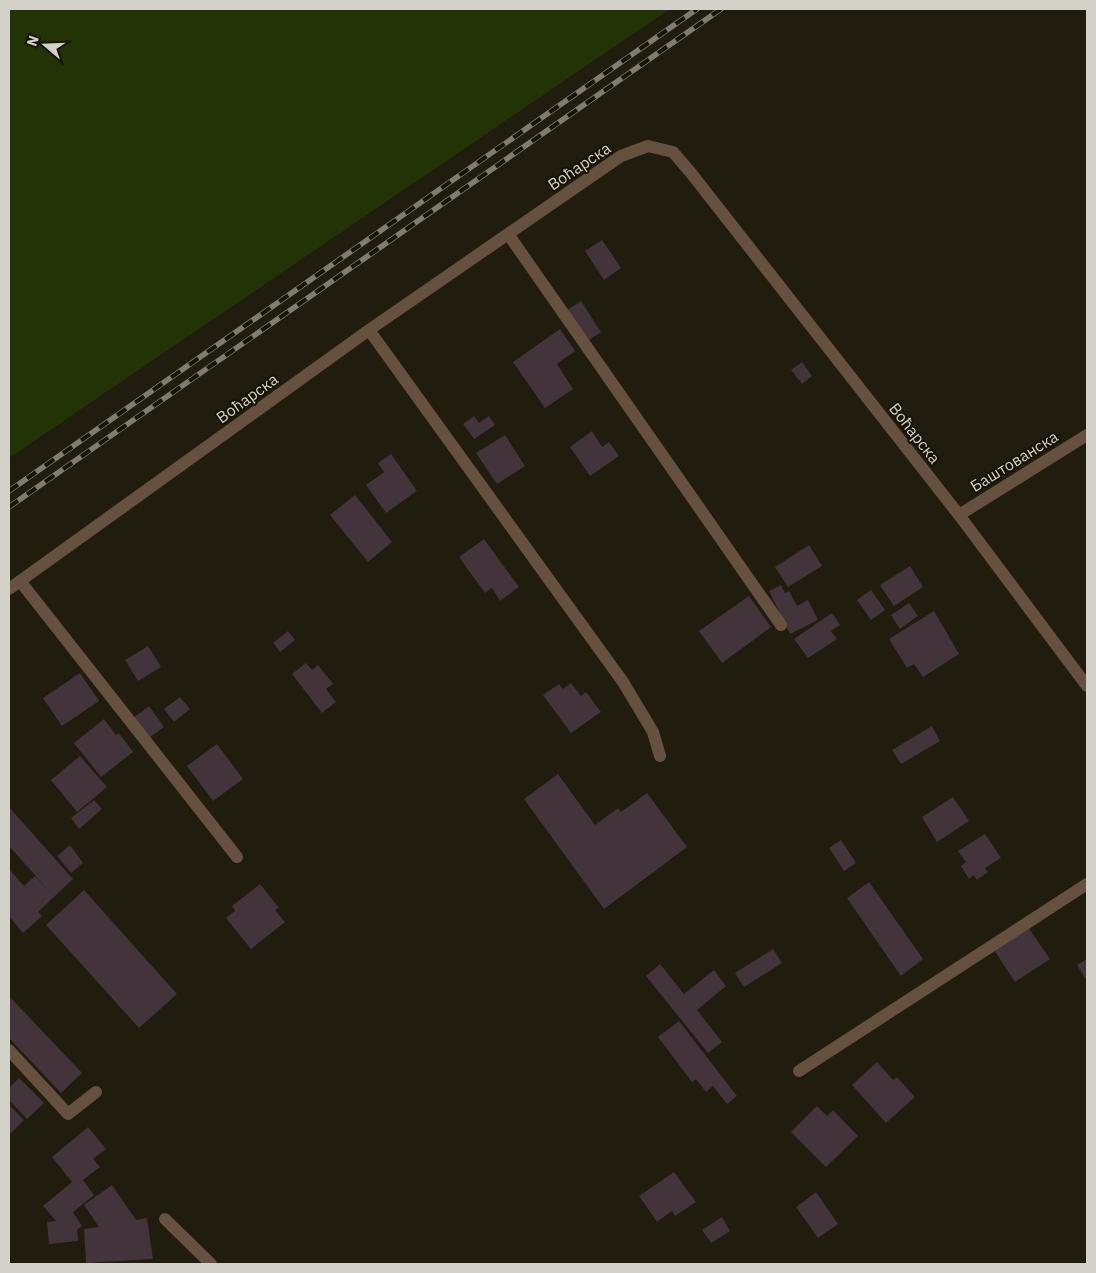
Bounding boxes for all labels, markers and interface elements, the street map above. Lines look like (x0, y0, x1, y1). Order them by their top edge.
north arrow (20, 20, 70, 70)
text: N (23, 33, 43, 48)
street label: Воћарска (544, 137, 615, 194)
street label: Воћарска (212, 369, 282, 427)
street label: Воћарска (885, 399, 945, 468)
street label: Баштованска (966, 426, 1062, 496)

